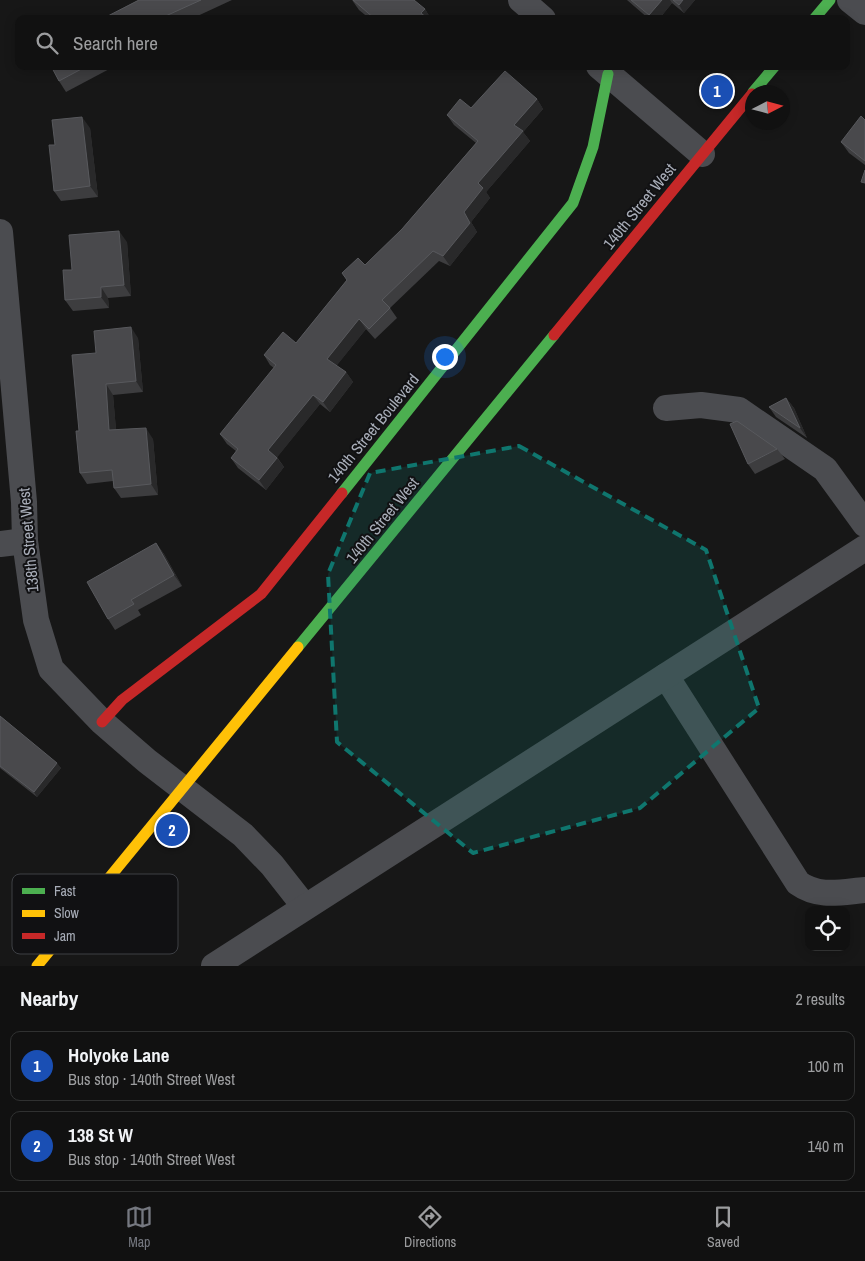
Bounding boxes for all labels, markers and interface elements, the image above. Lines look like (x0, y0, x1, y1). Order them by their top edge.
search box (15, 15, 850, 70)
icon: search (33, 29, 61, 57)
text: Search here (73, 30, 158, 56)
pin: 1 (701, 72, 733, 110)
north arrow (745, 85, 790, 130)
street label: 140th Street West (597, 158, 681, 254)
your location (432, 344, 458, 370)
street label: 140th Street Boulevard (322, 369, 424, 487)
street label: 140th Street West (340, 472, 424, 568)
street label: 138th Street West (12, 486, 44, 593)
pin: 2 (156, 811, 188, 849)
legend (12, 874, 178, 954)
text: Fast (54, 882, 76, 900)
text: Slow (54, 904, 80, 922)
map controls (805, 906, 850, 951)
button: locate (805, 906, 850, 951)
text: Jam (54, 927, 76, 945)
text: Nearby (20, 984, 78, 1013)
text: 2 results (795, 988, 845, 1010)
text: Holyoke Lane (68, 1042, 169, 1068)
text: 1 (33, 1055, 41, 1077)
text: 100 m (808, 1055, 844, 1077)
text: Bus stop · 140th Street West (68, 1068, 235, 1090)
text: 138 St W (68, 1122, 133, 1148)
text: 2 (33, 1135, 41, 1157)
text: 140 m (808, 1135, 844, 1157)
text: Bus stop · 140th Street West (68, 1148, 235, 1170)
tab: Map (125, 1203, 153, 1251)
tab: Directions (404, 1203, 456, 1251)
tab: Saved (707, 1203, 740, 1251)

